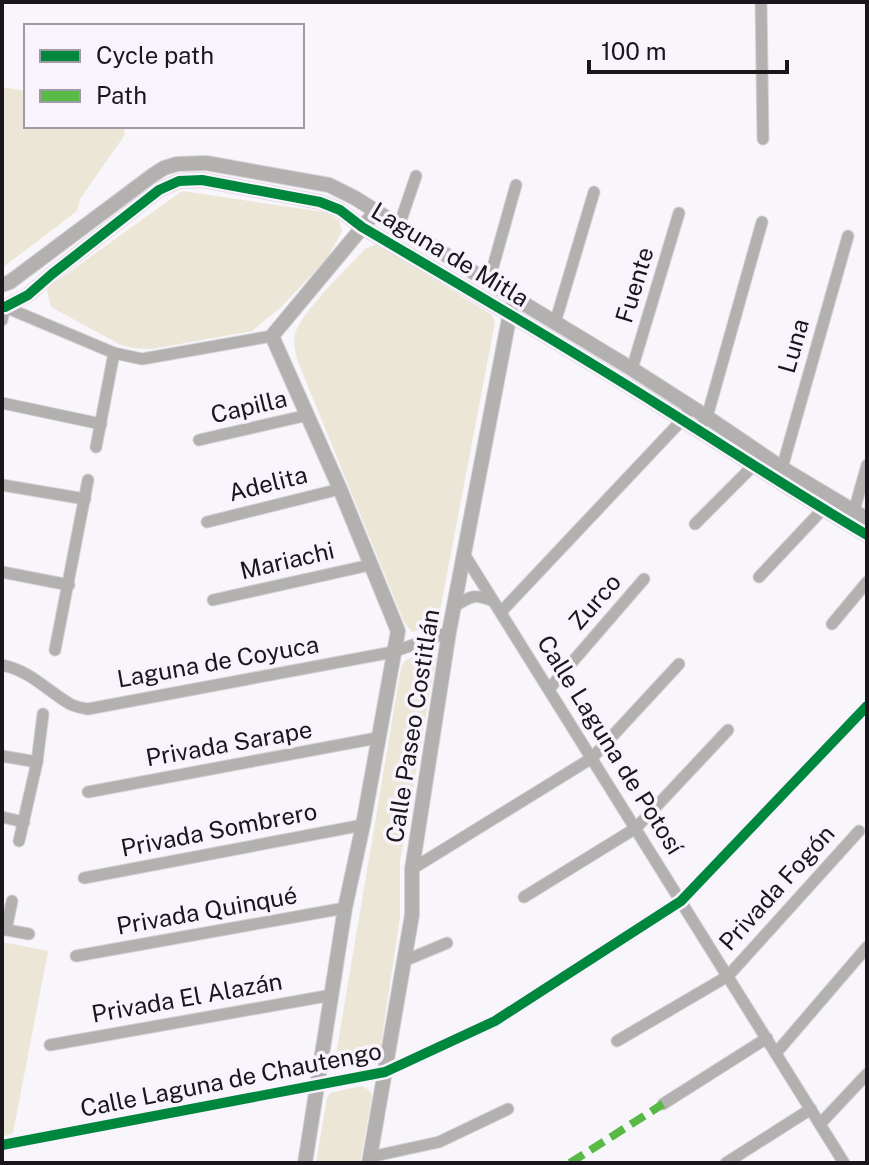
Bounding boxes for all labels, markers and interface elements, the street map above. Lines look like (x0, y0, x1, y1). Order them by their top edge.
legend (24, 24, 304, 128)
scale bar (589, 24, 787, 74)
text: 100 m (601, 37, 667, 65)
text: Cycle path (96, 41, 214, 69)
text: Path (96, 81, 147, 109)
street label: Laguna de Mitla (367, 196, 534, 312)
street label: Fuente (609, 244, 659, 326)
street label: Luna (772, 315, 814, 376)
street label: Capilla (208, 384, 290, 428)
street label: Adelita (225, 460, 310, 506)
street label: Mariachi (237, 536, 337, 584)
street label: Zurco (562, 568, 626, 635)
street label: Calle Paseo Costitlán (380, 607, 444, 845)
street label: Laguna de Coyuca (115, 629, 321, 693)
street label: Calle Laguna de Potosí (532, 630, 690, 860)
street label: Privada Sarape (143, 715, 314, 771)
street label: Privada Sombrero (118, 796, 319, 862)
street label: Privada Fogón (713, 819, 840, 956)
street label: Privada Quinqué (114, 880, 299, 940)
street label: Privada El Alazán (89, 966, 284, 1028)
street label: Calle Laguna de Chautengo (78, 1036, 384, 1122)

